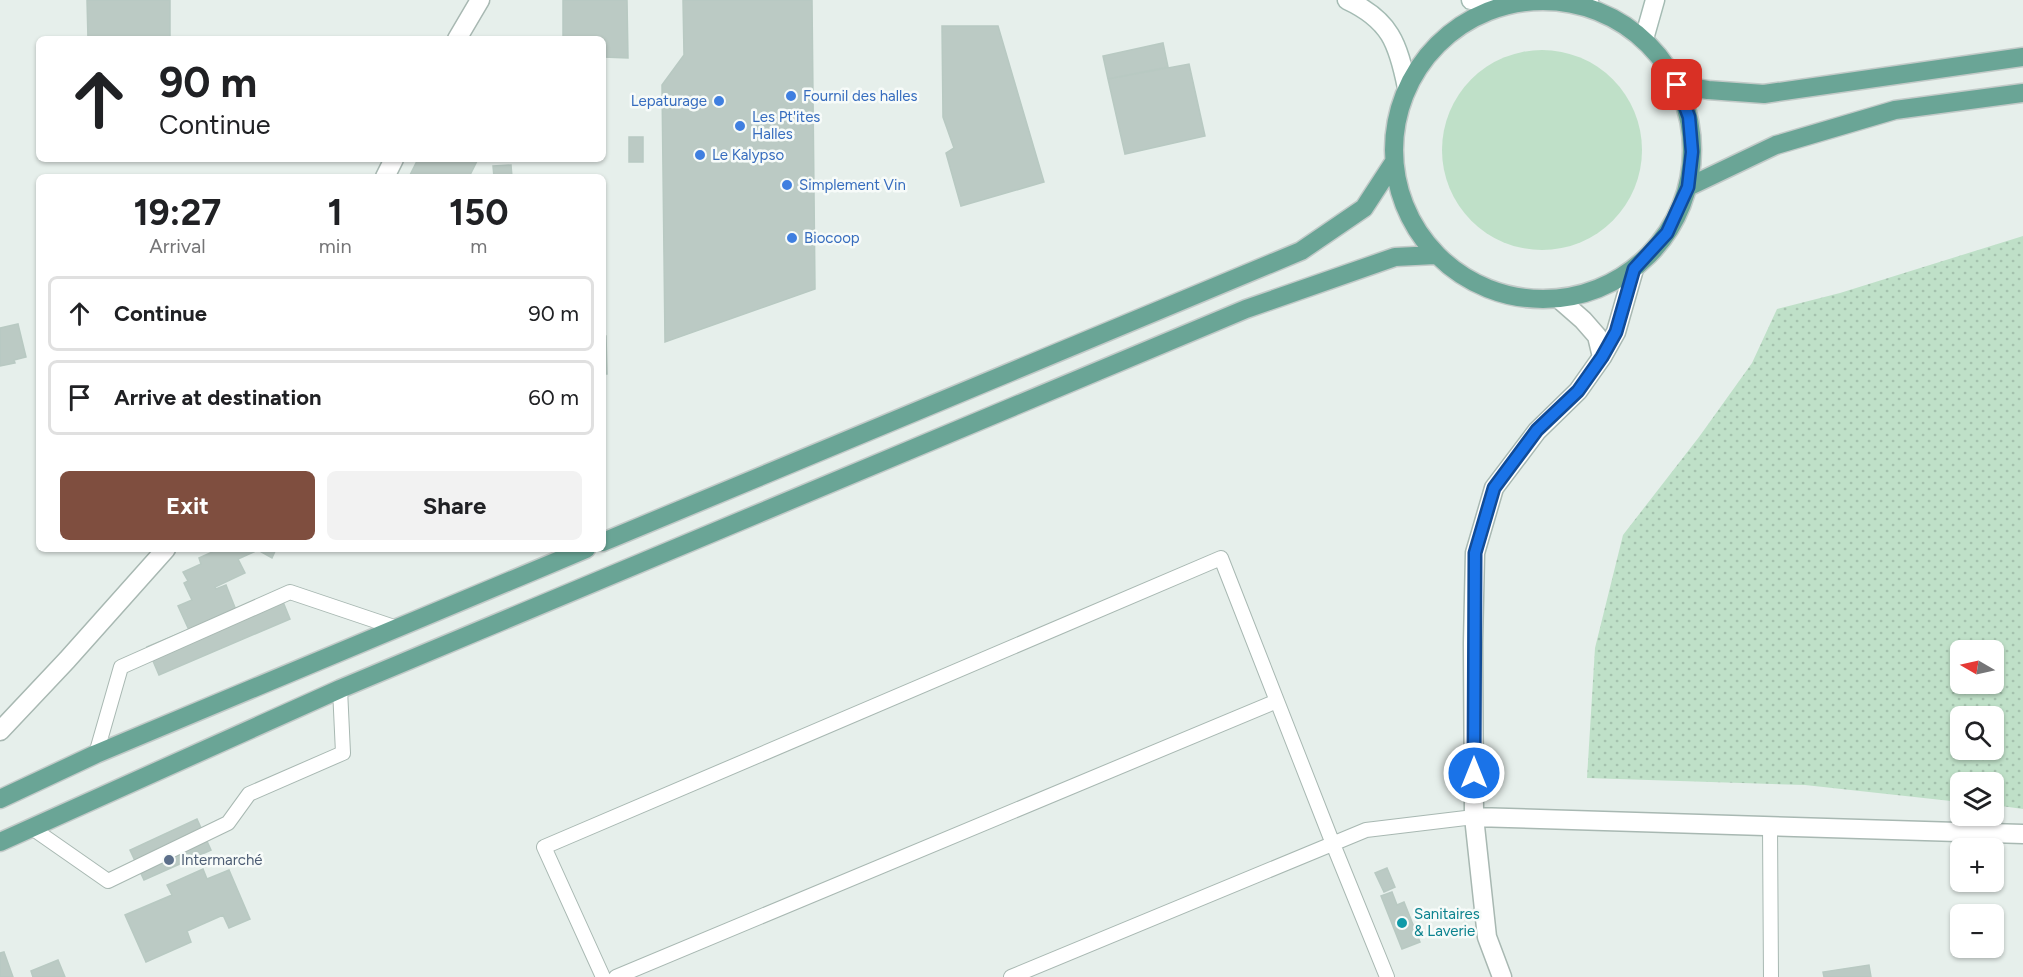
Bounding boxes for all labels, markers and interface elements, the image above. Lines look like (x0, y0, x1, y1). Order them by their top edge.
text: 90 m (159, 57, 257, 108)
pin (1651, 59, 1702, 110)
icon: ahead (60, 60, 138, 138)
icon: arrive (1660, 68, 1693, 101)
place label: Fournil des halles (803, 87, 918, 105)
marker: Fournil des halles (784, 89, 798, 103)
place label: Lepaturage (631, 92, 707, 110)
marker: Lepaturage (712, 94, 726, 108)
text: Continue (159, 108, 271, 141)
place label: Les Pt'ites Halles (752, 108, 820, 143)
marker: Les Pt'ites Halles (733, 119, 747, 133)
place label: Le Kalypso (712, 146, 784, 164)
marker: Le Kalypso (693, 148, 707, 162)
place label: Simplement Vin (799, 176, 906, 194)
marker: Simplement Vin (780, 178, 794, 192)
text: 19:27 (133, 191, 221, 234)
text: 1 (328, 191, 343, 234)
text: 150 (449, 191, 509, 234)
place label: Biocoop (804, 229, 860, 247)
marker: Biocoop (785, 231, 799, 245)
text: Arrival (149, 234, 206, 258)
text: min (319, 234, 352, 258)
text: m (470, 234, 487, 258)
icon: ahead (63, 297, 96, 330)
text: Continue (114, 300, 207, 327)
text: 90 m (528, 300, 579, 327)
icon: arrive (63, 381, 96, 414)
text: Arrive at destination (114, 384, 322, 411)
text: 60 m (528, 384, 579, 411)
button: Exit (60, 471, 315, 540)
button: Share (327, 471, 582, 540)
north arrow (1950, 640, 2004, 694)
map controls (1950, 640, 2004, 958)
button: search (1950, 706, 2004, 760)
position arrow (1442, 741, 1506, 805)
button: layers (1950, 772, 2004, 826)
button: + (1950, 838, 2004, 892)
place label: Intermarché (181, 851, 263, 869)
marker: Intermarché (162, 853, 176, 867)
button: − (1950, 904, 2004, 958)
place label: Sanitaires & Laverie (1414, 905, 1480, 940)
marker: Sanitaires & Laverie (1395, 916, 1409, 930)

